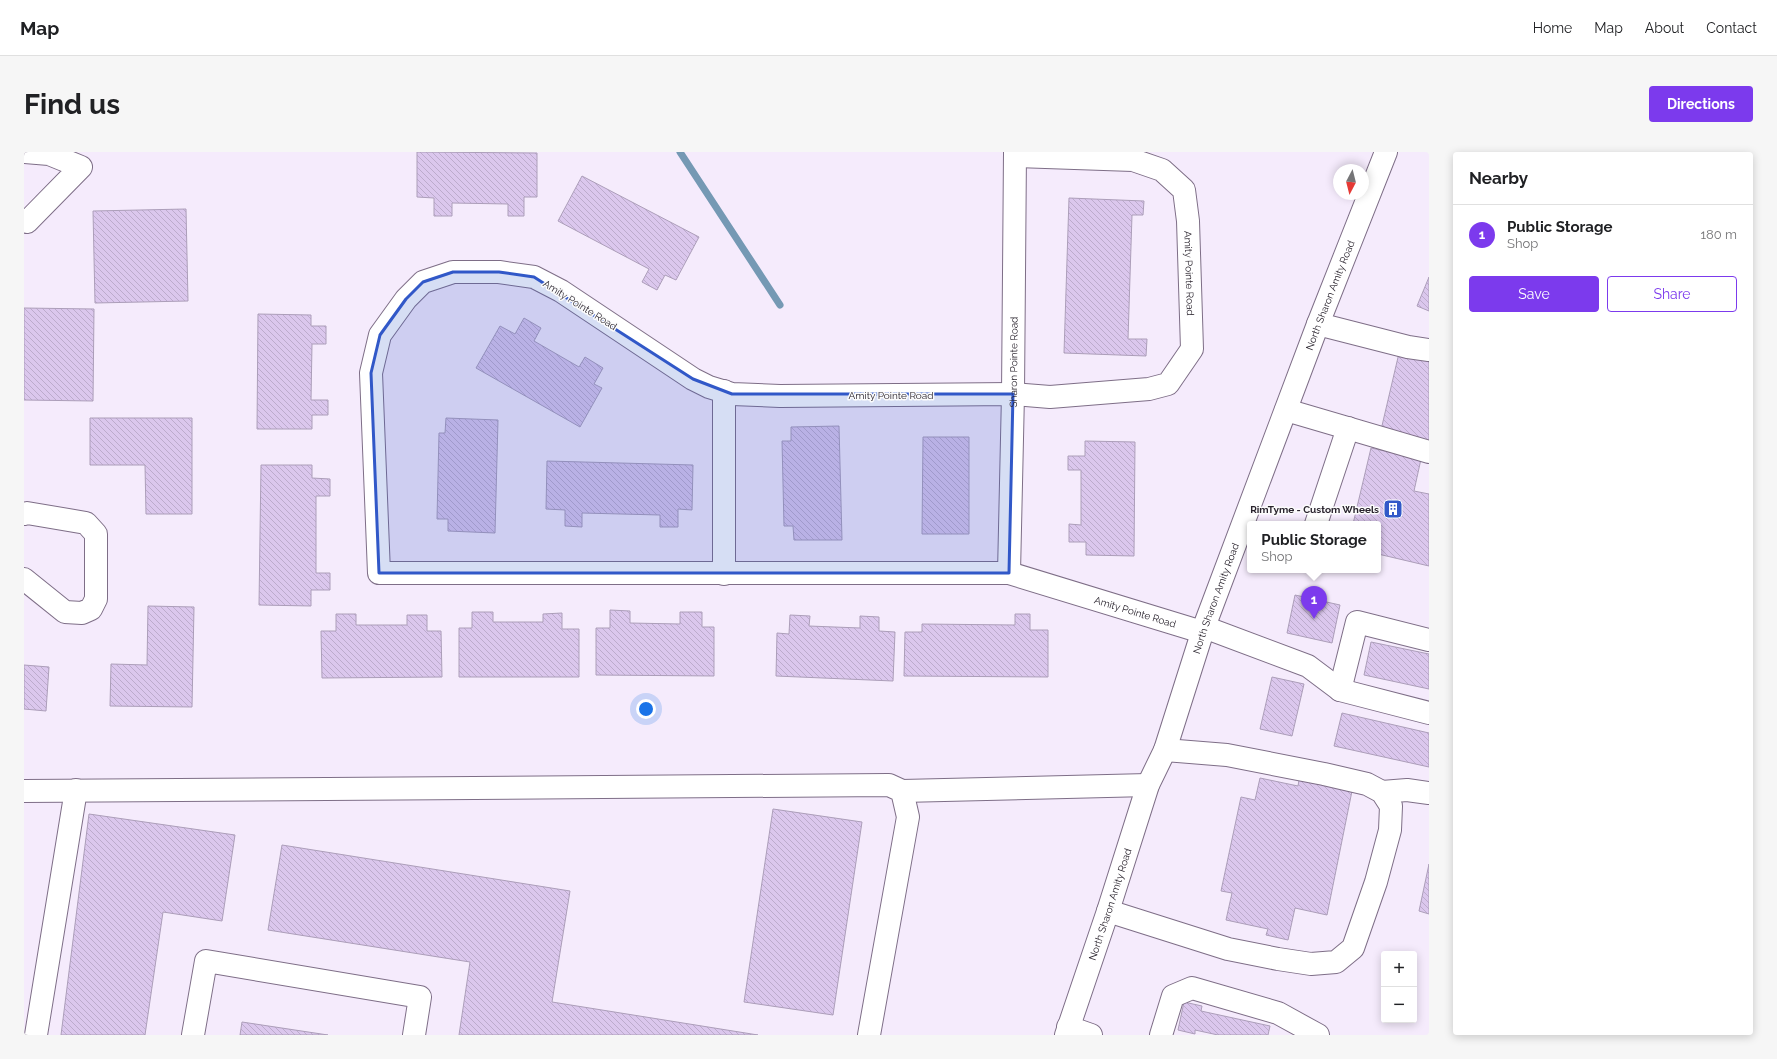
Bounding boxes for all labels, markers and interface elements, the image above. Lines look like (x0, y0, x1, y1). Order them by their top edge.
text: Map (20, 17, 59, 39)
text: Home (1533, 20, 1572, 36)
text: Map (1594, 20, 1623, 36)
text: About (1645, 20, 1684, 36)
text: Contact (1706, 20, 1757, 36)
button: Directions (1649, 86, 1753, 122)
text: Find us (24, 88, 120, 121)
north arrow (1333, 164, 1369, 200)
text: Nearby (1469, 168, 1528, 188)
text: Public Storage (1507, 218, 1612, 236)
text: 1 (1479, 227, 1485, 242)
text: 180 m (1701, 227, 1737, 242)
street label: Amity Pointe Road (1183, 231, 1196, 316)
text: Shop (1507, 236, 1538, 251)
street label: North Sharon Amity Road (1303, 239, 1356, 351)
button: Save (1469, 276, 1599, 312)
button: Share (1607, 276, 1737, 312)
street label: Amity Pointe Road (541, 278, 619, 332)
street label: Sharon Pointe Road (1007, 317, 1019, 408)
street label: Amity Pointe Road (849, 390, 933, 401)
building icon: RimTyme - Custom Wheels (1382, 498, 1404, 520)
place label: RimTyme - Custom Wheels (1250, 504, 1379, 515)
popup (1247, 521, 1381, 573)
text: Public Storage (1261, 531, 1367, 549)
street label: North Sharon Amity Road (1190, 541, 1241, 655)
text: Shop (1261, 549, 1293, 564)
pin: 1 (1301, 586, 1327, 619)
street label: Amity Pointe Road (1093, 594, 1177, 629)
your location (636, 699, 656, 719)
street label: North Sharon Amity Road (1086, 847, 1133, 961)
map controls (1381, 951, 1417, 1023)
button: + (1381, 951, 1417, 987)
button: − (1381, 987, 1417, 1023)

